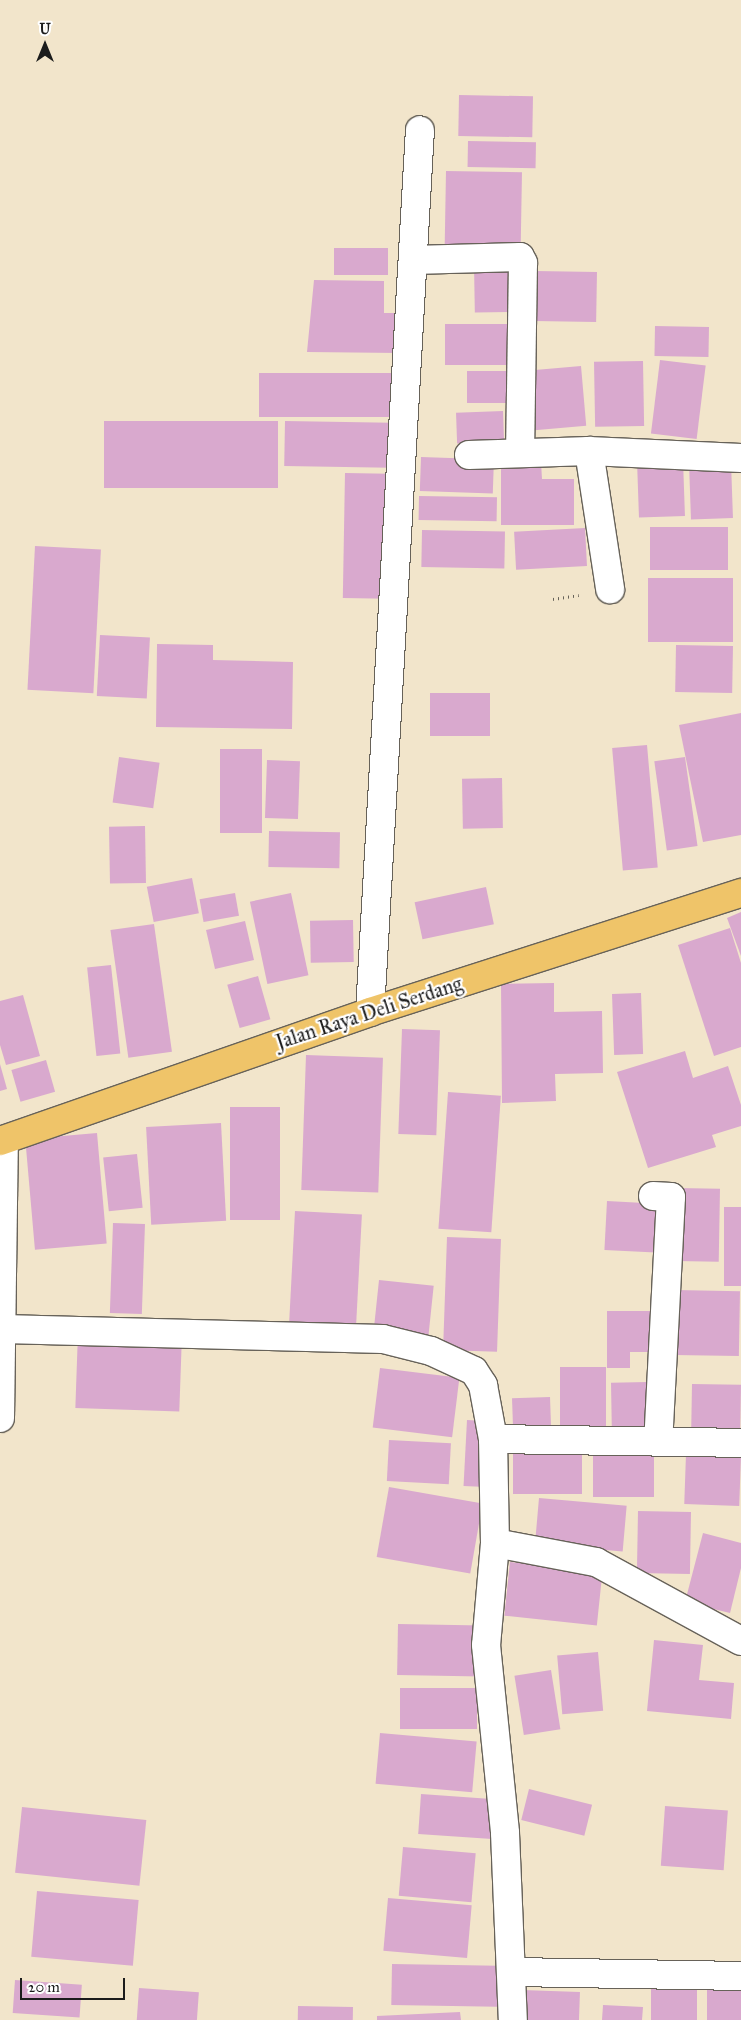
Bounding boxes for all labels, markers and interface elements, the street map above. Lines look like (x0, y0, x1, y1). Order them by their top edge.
north arrow (20, 20, 70, 70)
text: U (39, 21, 51, 38)
street label: Jalan Raya Deli Serdang (273, 972, 465, 1054)
scale bar (22, 1968, 128, 2000)
text: 20 m (28, 1978, 60, 1996)

